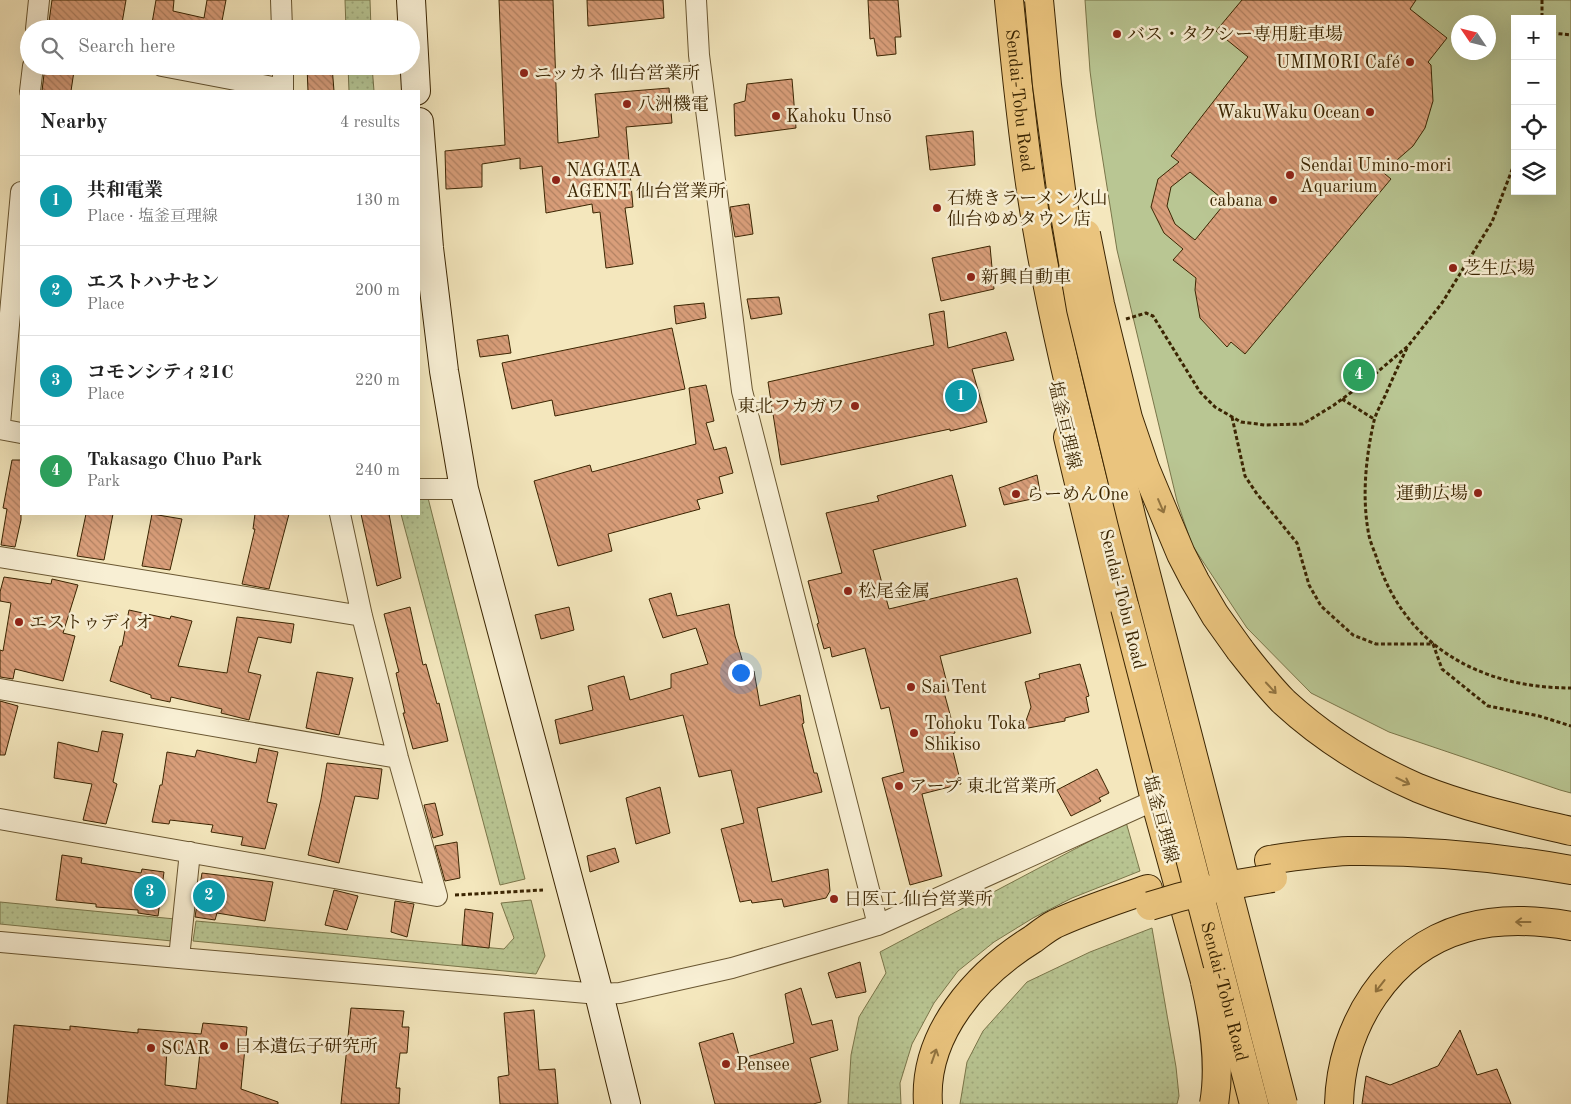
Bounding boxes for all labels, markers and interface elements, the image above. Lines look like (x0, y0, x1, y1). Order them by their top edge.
north arrow (1451, 15, 1496, 60)
map controls (1511, 15, 1556, 195)
button: + (1511, 15, 1556, 60)
search box (20, 20, 420, 75)
place label: バス・タクシー専用駐車場 (1127, 24, 1343, 44)
street label: Sendai-Tobu Road (1002, 28, 1036, 173)
marker: バス・タクシー専用駐車場 (1111, 28, 1123, 40)
icon: search (38, 34, 66, 62)
text: Search here (78, 38, 175, 57)
place label: UMIMORI Café (1276, 54, 1400, 72)
marker: UMIMORI Café (1404, 56, 1416, 68)
button: − (1511, 60, 1556, 105)
place label: ニッカネ 仙台営業所 (534, 63, 700, 83)
marker: ニッカネ 仙台営業所 (518, 67, 530, 79)
place label: 八洲機電 (637, 94, 709, 114)
marker: 八洲機電 (621, 98, 633, 110)
place label: WakuWaku Ocean (1216, 104, 1360, 122)
button: locate (1511, 105, 1556, 150)
marker: WakuWaku Ocean (1364, 106, 1376, 118)
place label: Kahoku Unsō (786, 108, 892, 126)
marker: Kahoku Unsō (770, 110, 782, 122)
text: Nearby (40, 112, 108, 133)
text: 4 results (340, 115, 400, 131)
button: layers (1511, 150, 1556, 195)
place label: Sendai Umino-mori Aquarium (1300, 157, 1451, 196)
place label: NAGATA AGENT 仙台営業所 (566, 162, 726, 201)
marker: Sendai Umino-mori Aquarium (1284, 169, 1296, 181)
marker: NAGATA AGENT 仙台営業所 (550, 174, 562, 186)
text: 共和電業 (87, 182, 163, 201)
place label: 石焼きラーメン火山 仙台ゆめタウン店 (947, 189, 1108, 229)
place label: cabana (1210, 192, 1263, 210)
text: 1 (51, 193, 61, 209)
text: 130 m (355, 193, 400, 209)
marker: cabana (1267, 194, 1279, 206)
marker: 石焼きラーメン火山 仙台ゆめタウン店 (931, 202, 943, 214)
text: Place · 塩釜亘理線 (87, 209, 218, 225)
place label: 芝生広場 (1463, 258, 1535, 278)
marker: 芝生広場 (1447, 262, 1459, 274)
place label: 新興自動車 (981, 267, 1071, 287)
marker: 新興自動車 (965, 271, 977, 283)
text: エストハナセン (87, 274, 219, 293)
text: 2 (51, 283, 61, 299)
text: 200 m (355, 283, 400, 299)
text: Place (87, 297, 124, 313)
pin: 4 (1343, 356, 1375, 394)
text: コモンシティ21C (87, 364, 234, 383)
text: 3 (51, 373, 61, 389)
text: 220 m (355, 373, 400, 389)
pin: 1 (945, 377, 977, 415)
street label: 塩釜亘理線 (1045, 379, 1085, 471)
text: Place (87, 387, 124, 403)
place label: 東北フカガワ (737, 396, 845, 416)
marker: 東北フカガワ (849, 400, 861, 412)
text: Takasago Chuo Park (87, 451, 262, 470)
text: 4 (51, 463, 61, 479)
text: 240 m (355, 463, 400, 479)
text: Park (87, 474, 120, 490)
place label: 運動広場 (1396, 483, 1468, 503)
place label: らーめんOne (1026, 486, 1129, 504)
marker: 運動広場 (1472, 487, 1484, 499)
marker: らーめんOne (1010, 488, 1022, 500)
one-way arrow (1156, 498, 1166, 513)
street label: Sendai-Tobu Road (1096, 527, 1148, 671)
place label: 松尾金属 (858, 581, 930, 601)
marker: 松尾金属 (842, 585, 854, 597)
place label: エストゥディオ (29, 613, 153, 632)
marker: エストゥディオ (13, 616, 25, 628)
your location (728, 660, 754, 686)
place label: Sai Tent (921, 679, 987, 697)
marker: Sai Tent (905, 681, 917, 693)
one-way arrow (1265, 681, 1277, 694)
place label: Tohoku Toka Shikiso (924, 715, 1026, 754)
marker: Tohoku Toka Shikiso (908, 727, 920, 739)
street label: 塩釜亘理線 (1140, 773, 1182, 865)
place label: アープ 東北営業所 (909, 776, 1057, 796)
one-way arrow (1395, 776, 1410, 786)
marker: アープ 東北営業所 (893, 780, 905, 792)
pin: 3 (134, 873, 166, 911)
pin: 2 (193, 877, 225, 915)
place label: 日医工 仙台営業所 (844, 889, 993, 909)
marker: 日医工 仙台営業所 (828, 893, 840, 905)
one-way arrow (1515, 917, 1531, 927)
street label: Sendai-Tobu Road (1197, 920, 1250, 1063)
one-way arrow (1375, 979, 1386, 992)
place label: 日本遺伝子研究所 (234, 1036, 378, 1056)
place label: SCAR (161, 1040, 210, 1058)
marker: 日本遺伝子研究所 (218, 1040, 230, 1052)
marker: SCAR (145, 1042, 157, 1054)
one-way arrow (930, 1049, 939, 1064)
place label: Pensee (736, 1056, 790, 1074)
marker: Pensee (720, 1058, 732, 1070)

